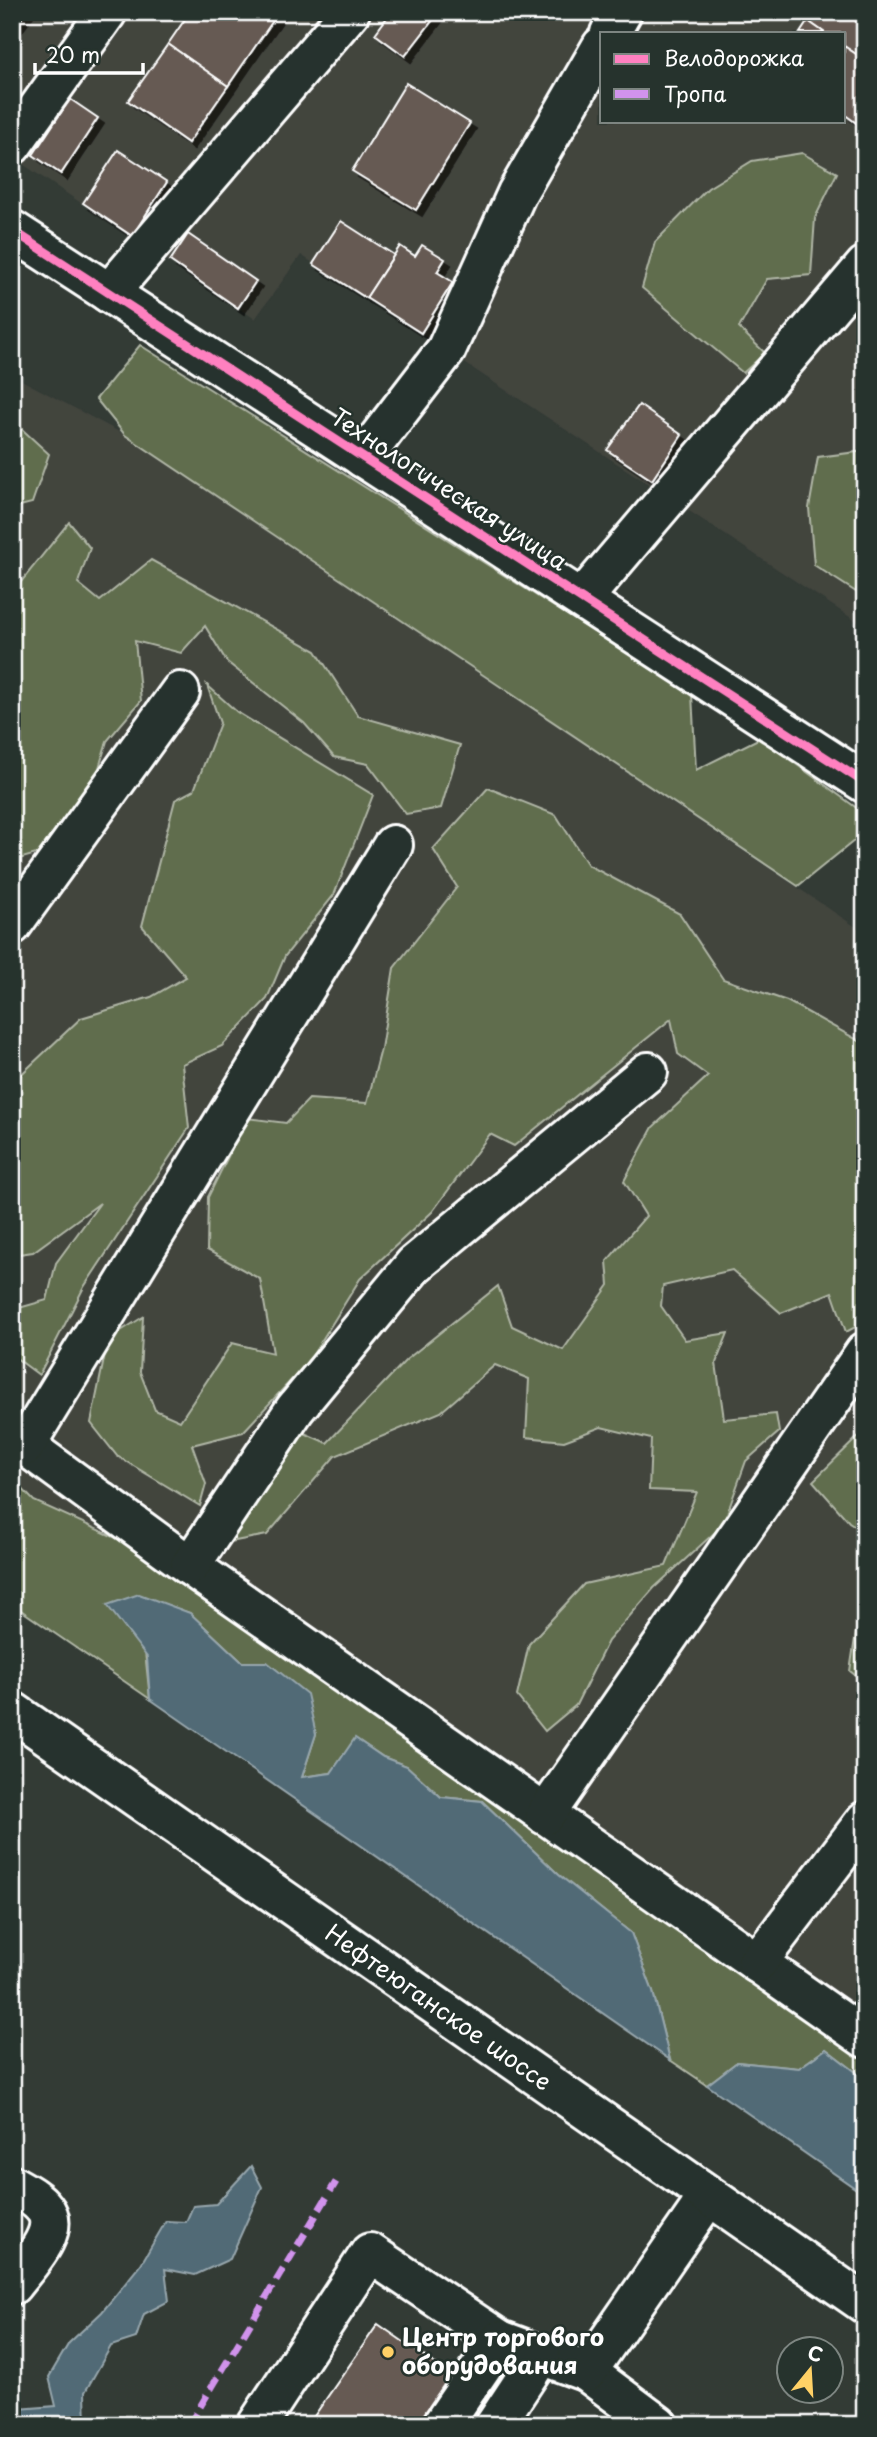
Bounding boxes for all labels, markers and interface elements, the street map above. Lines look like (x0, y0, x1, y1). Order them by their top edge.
scale bar (35, 32, 144, 76)
legend (600, 32, 846, 122)
text: 20 m (46, 38, 100, 70)
text: Велодорожка (664, 41, 805, 73)
text: Тропа (664, 77, 726, 109)
street label: Технологическая улица (325, 398, 575, 578)
street label: Нефтеюганское шоссе (319, 1914, 560, 2098)
place label: Центр торгового оборудования (402, 2318, 604, 2382)
north arrow (776, 2336, 846, 2406)
text: С (804, 2337, 827, 2368)
marker: Центр торгового оборудования (380, 2344, 396, 2360)

